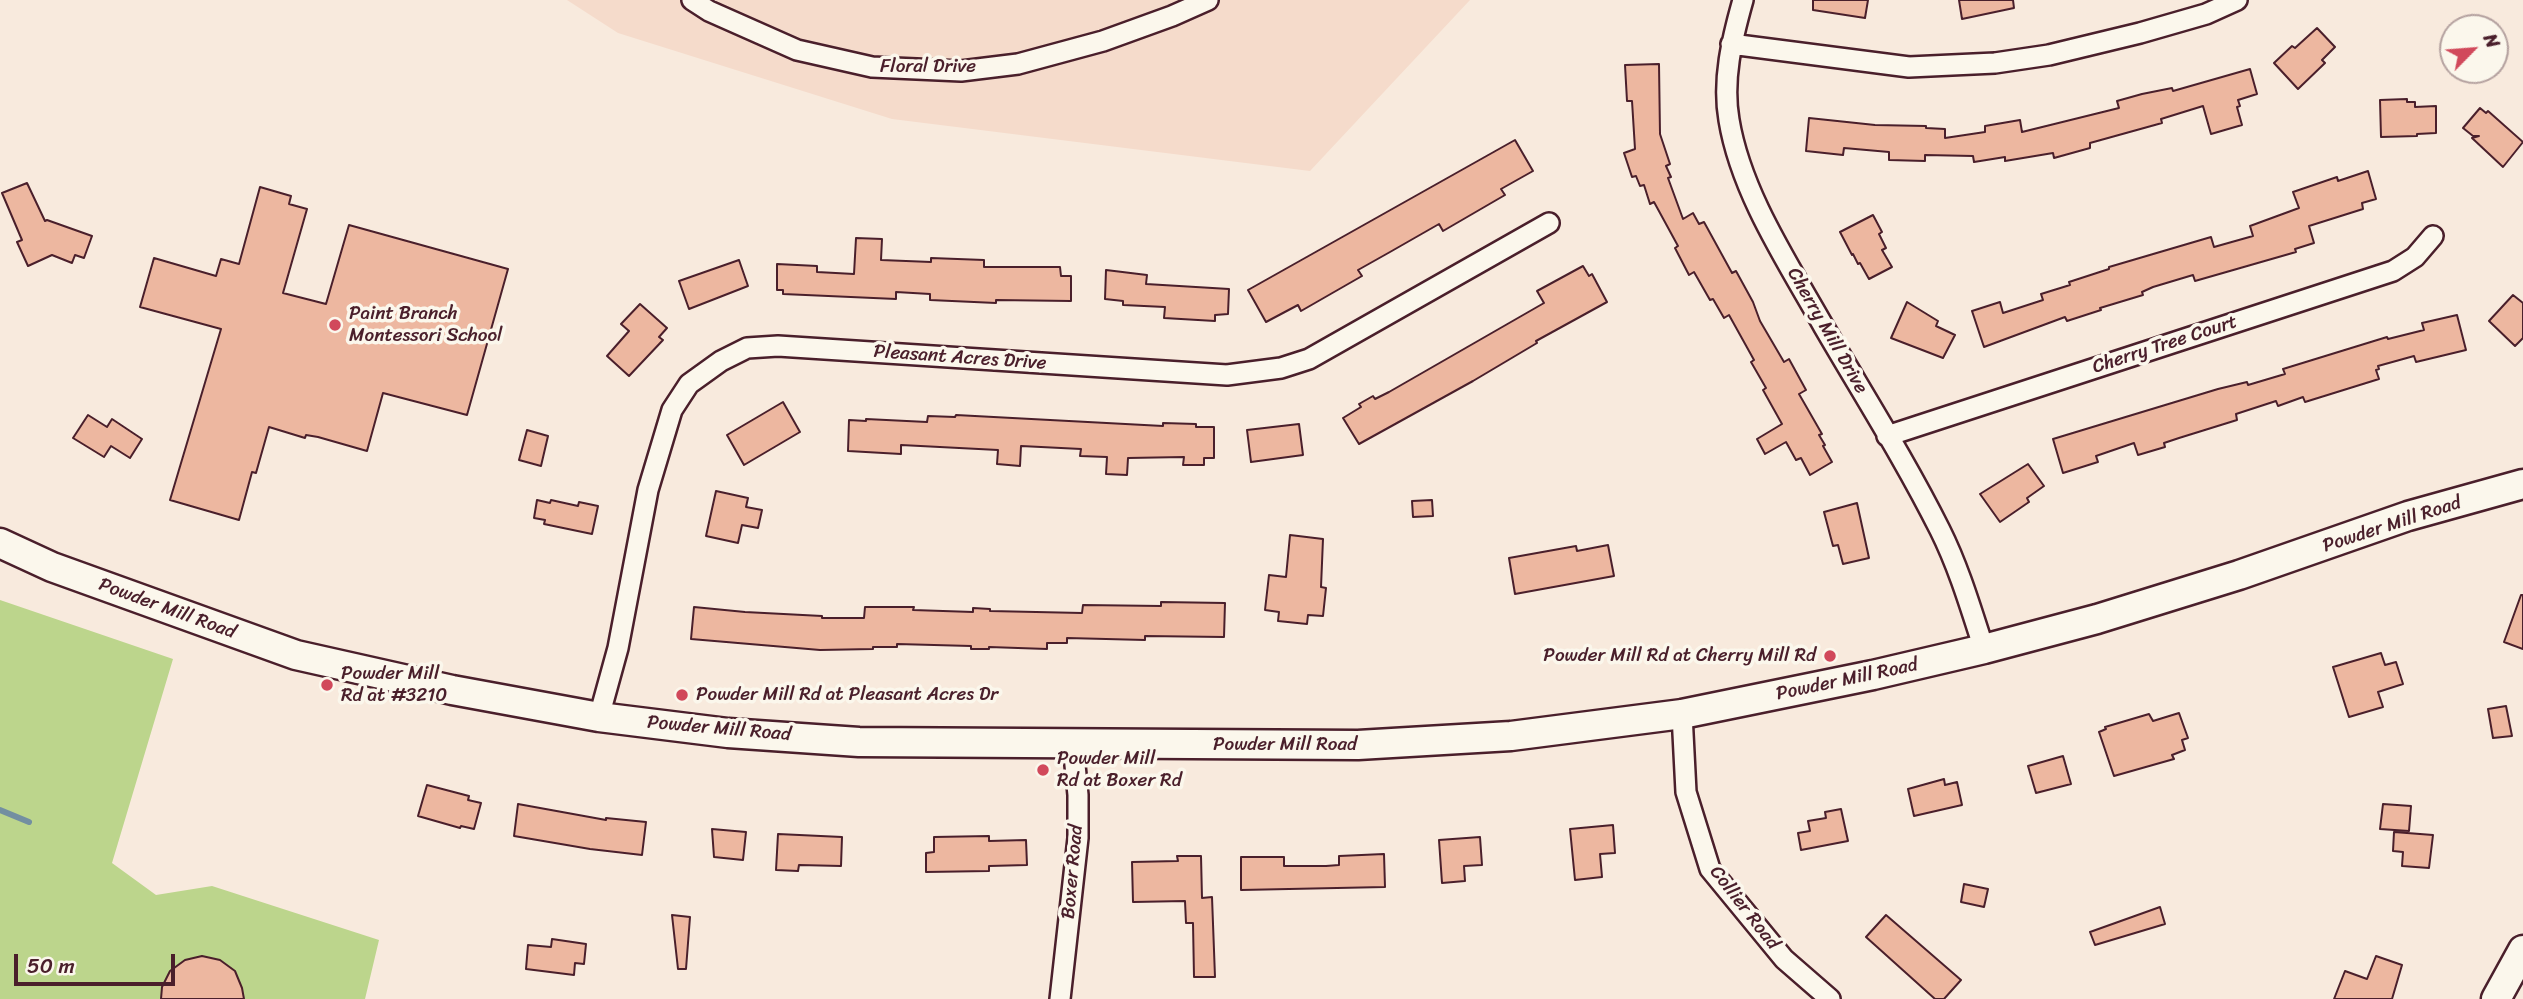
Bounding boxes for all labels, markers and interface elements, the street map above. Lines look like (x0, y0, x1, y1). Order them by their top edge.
north arrow (2439, 14, 2509, 84)
text: N (2474, 28, 2509, 54)
street label: Floral Drive (880, 56, 976, 78)
street label: Cherry Mill Drive (1782, 264, 1872, 398)
place label: Paint Branch Montessori School (349, 303, 502, 347)
street label: Cherry Tree Court (2090, 311, 2240, 379)
marker: Paint Branch Montessori School (327, 317, 343, 333)
street label: Pleasant Acres Drive (873, 341, 1047, 375)
street label: Powder Mill Road (2320, 492, 2464, 558)
street label: Powder Mill Road (95, 574, 239, 644)
place label: Powder Mill Rd at Cherry Mill Rd (1543, 645, 1816, 667)
marker: Powder Mill Rd at Cherry Mill Rd (1822, 648, 1838, 664)
street label: Powder Mill Road (1774, 654, 1920, 706)
place label: Powder Mill Rd at #3210 (341, 663, 447, 707)
marker: Powder Mill Rd at #3210 (319, 677, 335, 693)
place label: Powder Mill Rd at Pleasant Acres Dr (696, 684, 998, 706)
marker: Powder Mill Rd at Pleasant Acres Dr (674, 687, 690, 703)
street label: Powder Mill Road (646, 711, 792, 747)
street label: Powder Mill Road (1213, 734, 1357, 756)
place label: Powder Mill Rd at Boxer Rd (1057, 748, 1182, 792)
marker: Powder Mill Rd at Boxer Rd (1035, 762, 1051, 778)
street label: Boxer Road (1058, 824, 1088, 920)
street label: Collier Road (1704, 861, 1784, 955)
scale bar (18, 940, 178, 984)
text: 50 m (27, 947, 75, 985)

